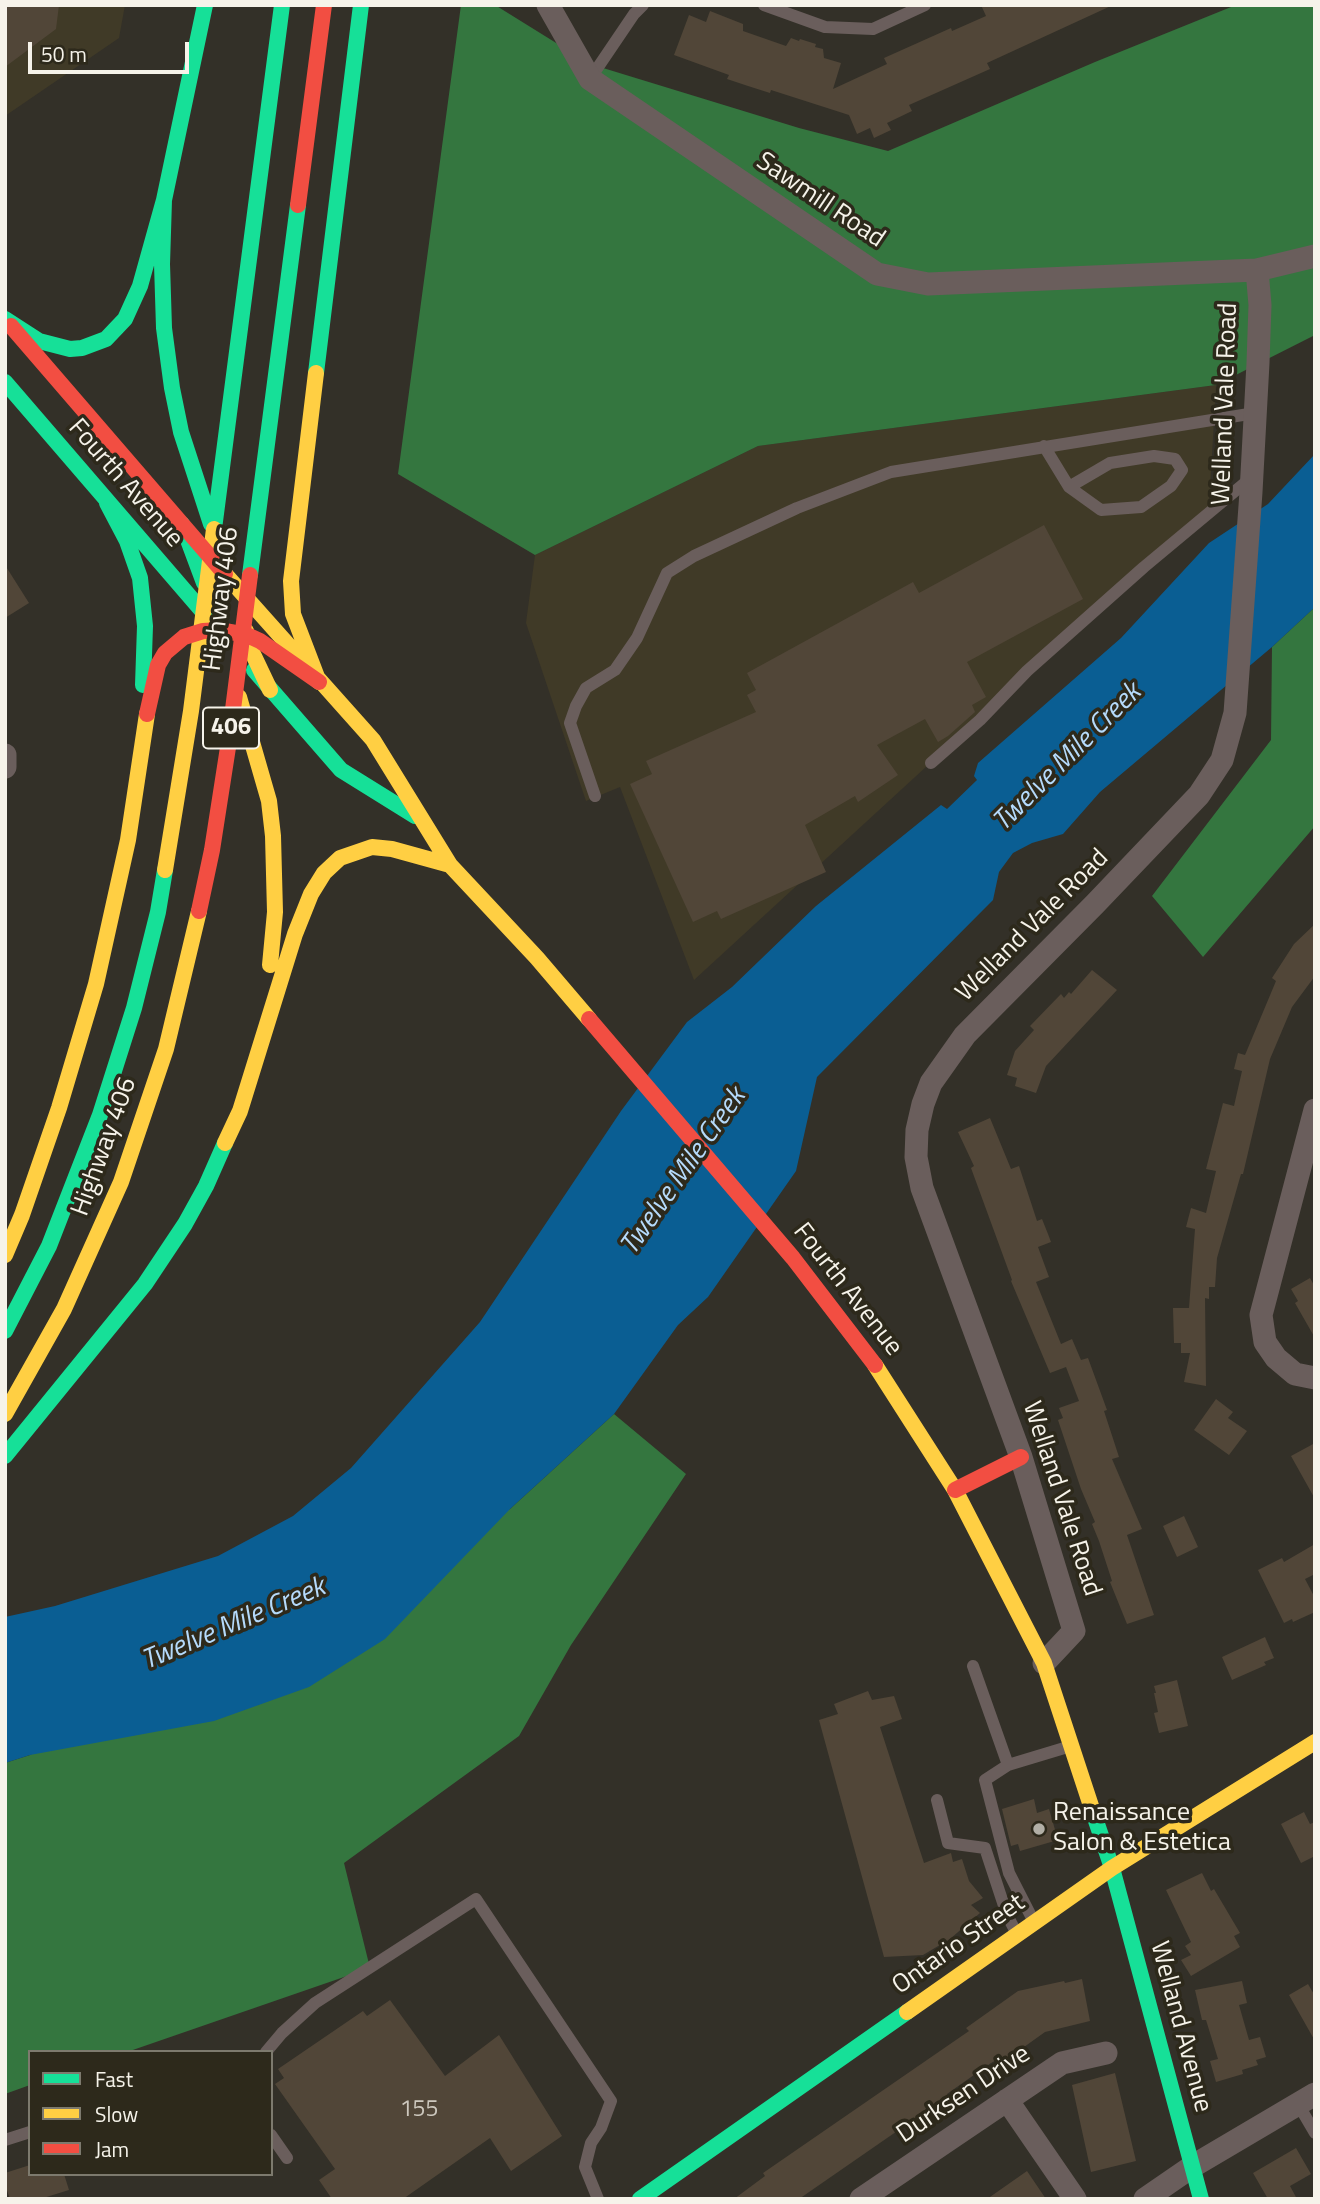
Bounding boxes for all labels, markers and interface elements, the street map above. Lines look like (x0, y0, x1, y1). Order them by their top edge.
scale bar (32, 28, 192, 72)
text: 50 m (41, 38, 87, 70)
street label: Sawmill Road (750, 147, 890, 255)
street label: Welland Vale Road (1207, 302, 1245, 506)
street label: Fourth Avenue (61, 413, 189, 555)
street label: Highway 406 (198, 525, 246, 673)
water label: Twelve Mile Creek (987, 677, 1149, 839)
road number: 406 (203, 708, 259, 748)
street label: Welland Vale Road (950, 843, 1116, 1009)
street label: Highway 406 (66, 1074, 144, 1220)
water label: Twelve Mile Creek (614, 1082, 754, 1262)
street label: Fourth Avenue (785, 1217, 909, 1363)
street label: Welland Vale Road (1015, 1398, 1107, 1600)
water label: Twelve Mile Creek (137, 1571, 331, 1679)
place label: Renaissance Salon & Estetica (1053, 1798, 1231, 1860)
marker: Renaissance Salon & Estetica (1031, 1821, 1047, 1837)
street label: Ontario Street (887, 1888, 1031, 2002)
street label: Welland Avenue (1142, 1938, 1218, 2116)
street label: Durksen Drive (892, 2039, 1036, 2151)
legend (28, 2050, 273, 2176)
text: Fast (95, 2063, 133, 2095)
house number: 155 (400, 2096, 438, 2124)
text: Slow (95, 2098, 138, 2130)
text: Jam (95, 2133, 129, 2165)

